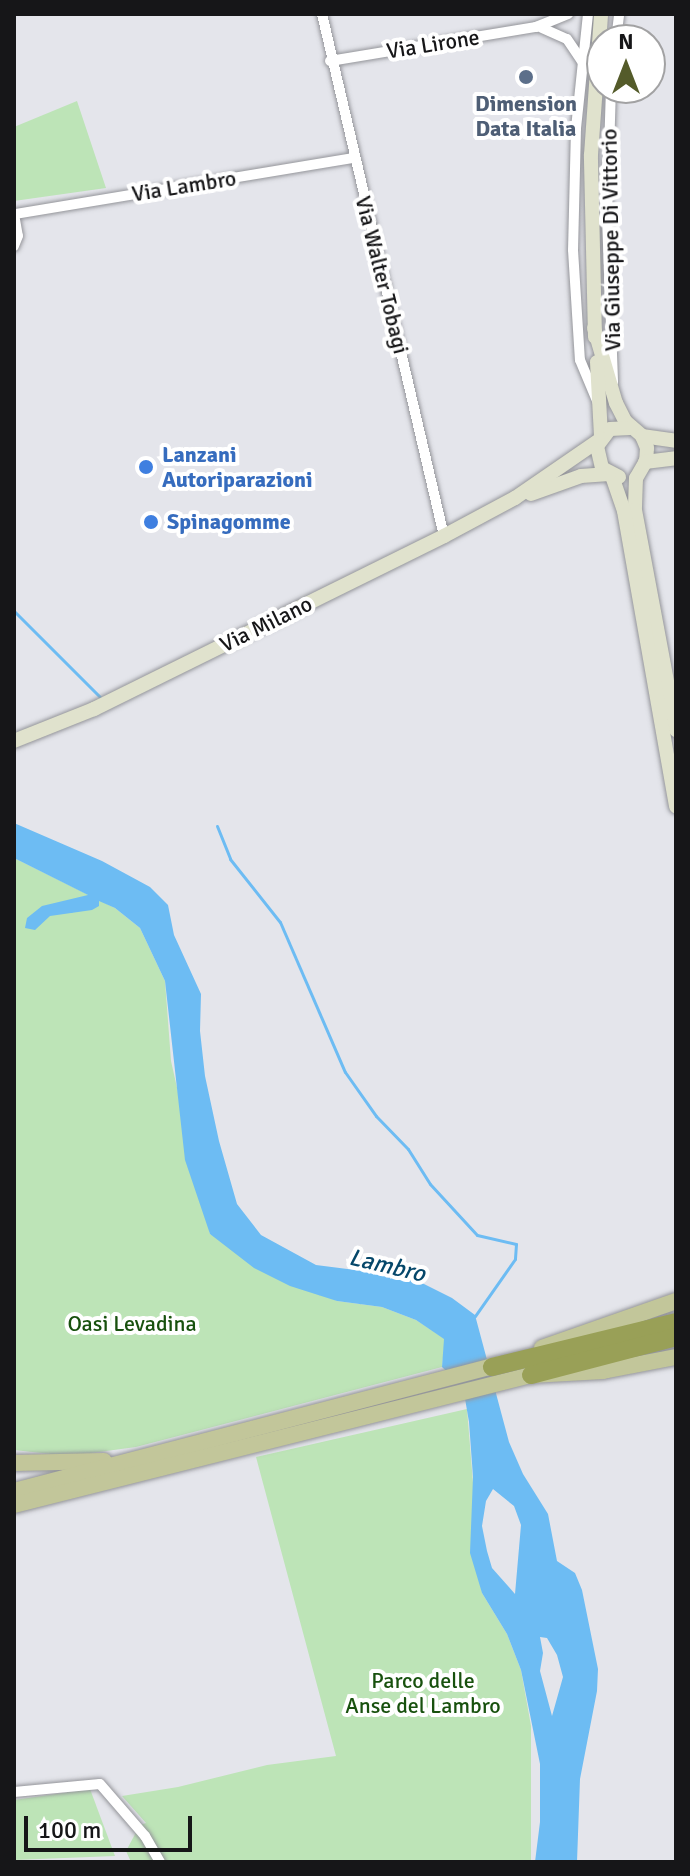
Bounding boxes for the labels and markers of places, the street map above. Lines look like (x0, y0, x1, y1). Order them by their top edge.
marker: Dimension Data Italia (517, 68, 535, 86)
place label: Dimension Data Italia (475, 90, 577, 142)
place label: Lanzani Autoriparazioni (162, 441, 313, 492)
marker: Lanzani Autoriparazioni (137, 458, 155, 476)
place label: Spinagomme (167, 509, 291, 535)
marker: Spinagomme (142, 513, 160, 531)

